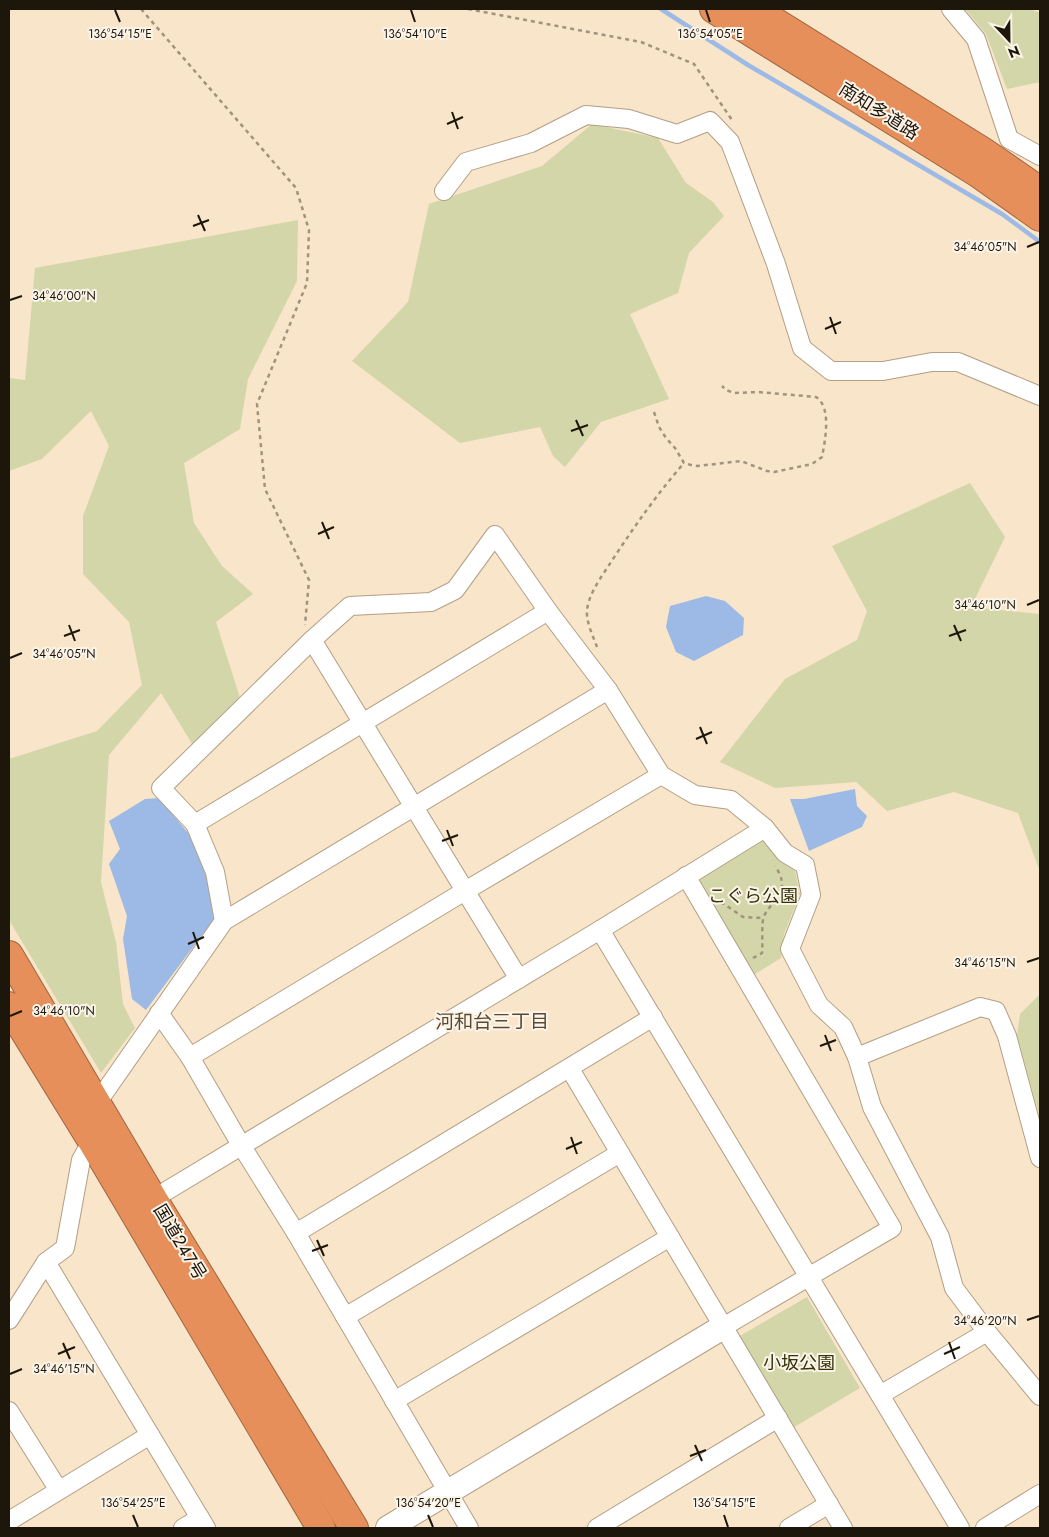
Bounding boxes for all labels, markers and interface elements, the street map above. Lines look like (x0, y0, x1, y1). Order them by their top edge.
north arrow (984, 15, 1034, 65)
text: 136°54'15"E (88, 25, 152, 43)
text: 136°54'10"E (383, 25, 447, 43)
text: 136°54'05"E (677, 25, 743, 43)
text: N (1005, 41, 1023, 63)
street label: 南知多道路 (834, 76, 924, 146)
text: 34°46'05"N (953, 238, 1017, 256)
text: 34°46'00"N (32, 287, 96, 305)
text: 34°46'10"N (954, 596, 1016, 614)
text: 34°46'05"N (32, 645, 96, 663)
park label: こぐら公園 (708, 883, 798, 909)
text: 34°46'15"N (954, 954, 1016, 972)
text: 34°46'10"N (33, 1002, 95, 1020)
district label: 河和台三丁目 (435, 1008, 549, 1035)
street label: 国道247号 (147, 1199, 213, 1285)
text: 34°46'20"N (953, 1312, 1017, 1330)
park label: 小坂公園 (763, 1350, 835, 1376)
text: 34°46'15"N (33, 1360, 95, 1378)
text: 136°54'25"E (100, 1494, 166, 1512)
text: 136°54'20"E (395, 1494, 461, 1512)
text: 136°54'15"E (692, 1494, 756, 1512)

